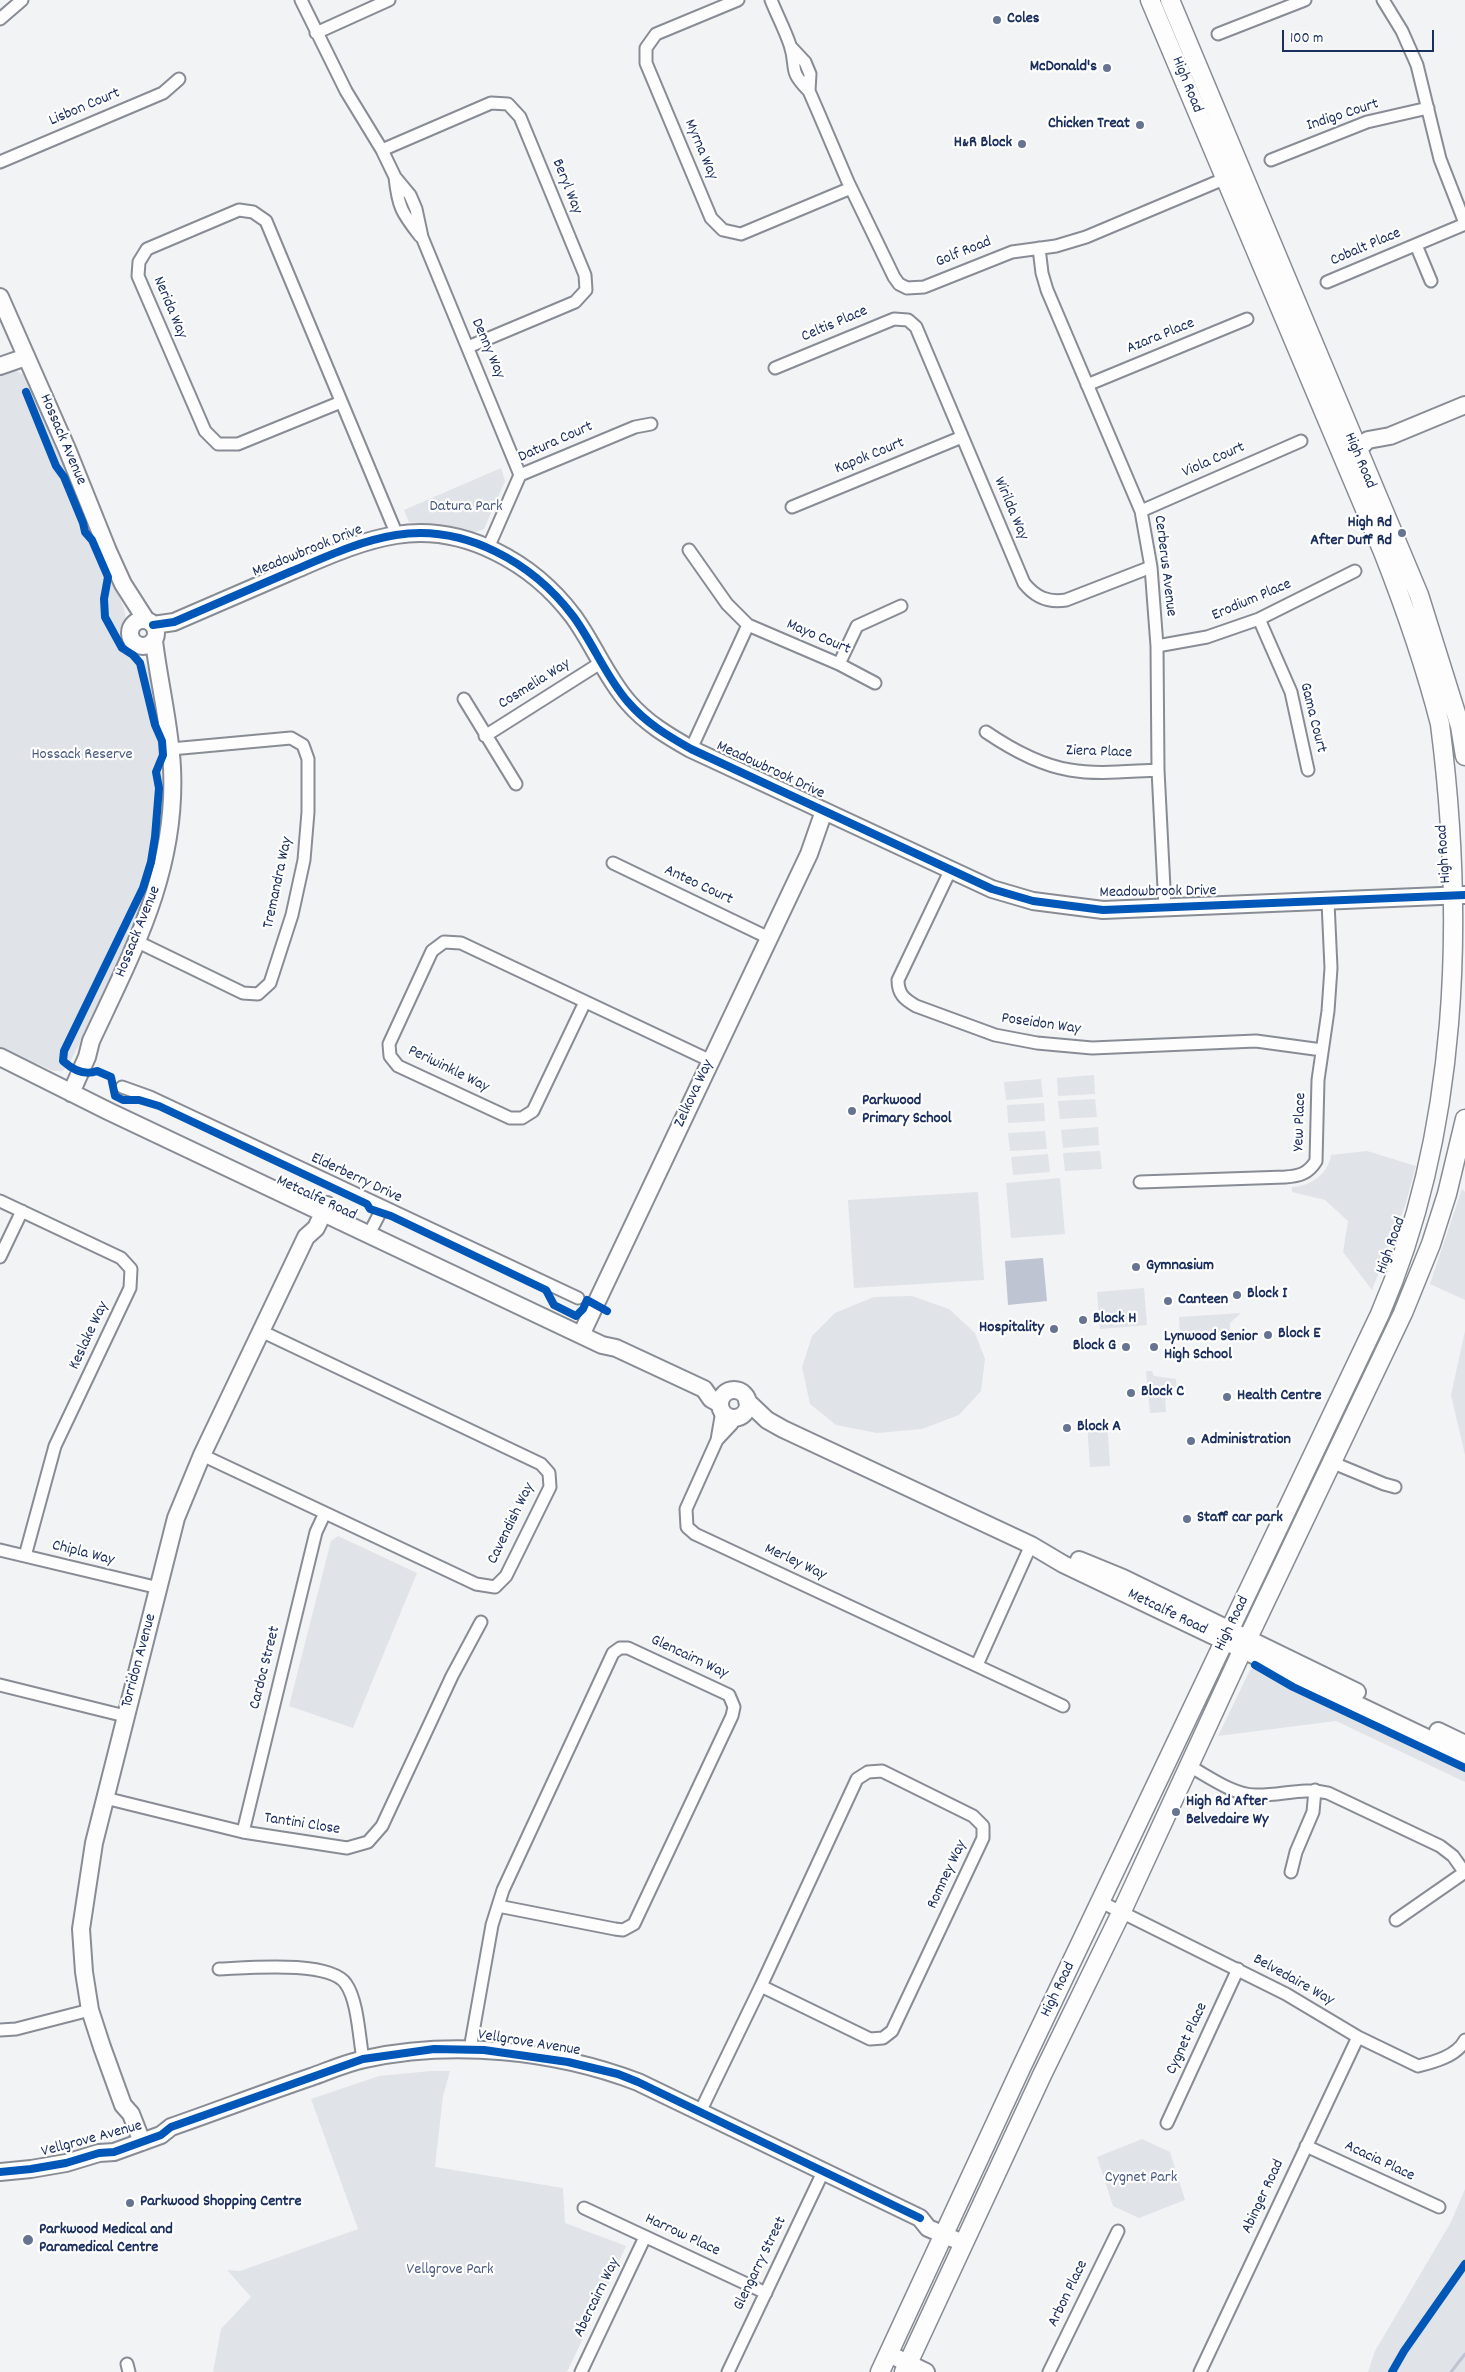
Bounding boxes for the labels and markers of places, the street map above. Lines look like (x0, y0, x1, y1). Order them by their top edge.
place label: Coles (1007, 10, 1040, 30)
marker: Coles (991, 14, 1003, 26)
place label: McDonald's (1030, 58, 1097, 78)
marker: McDonald's (1101, 62, 1113, 74)
place label: Chicken Treat (1048, 115, 1130, 135)
marker: Chicken Treat (1134, 119, 1146, 131)
place label: H&R Block (954, 134, 1012, 154)
marker: H&R Block (1016, 138, 1028, 150)
place label: High Rd After Duff Rd (1310, 514, 1392, 552)
marker: High Rd After Duff Rd (1396, 527, 1408, 539)
place label: Parkwood Primary School (862, 1092, 952, 1130)
marker: Parkwood Primary School (846, 1105, 858, 1117)
place label: Gymnasium (1146, 1257, 1214, 1277)
marker: Gymnasium (1130, 1261, 1142, 1273)
place label: Block I (1247, 1285, 1287, 1305)
marker: Block I (1231, 1289, 1243, 1301)
place label: Canteen (1178, 1291, 1228, 1311)
marker: Canteen (1162, 1295, 1174, 1307)
place label: Block H (1093, 1310, 1136, 1330)
marker: Block H (1077, 1314, 1089, 1326)
place label: Hospitality (979, 1319, 1044, 1339)
marker: Hospitality (1048, 1323, 1060, 1335)
place label: Block E (1278, 1325, 1320, 1345)
place label: Lynwood Senior High School (1164, 1328, 1258, 1366)
marker: Block E (1262, 1329, 1274, 1341)
place label: Block G (1073, 1337, 1116, 1357)
marker: Block G (1120, 1341, 1132, 1353)
marker: Lynwood Senior High School (1148, 1341, 1160, 1353)
place label: Block C (1141, 1383, 1184, 1403)
marker: Block C (1125, 1387, 1137, 1399)
place label: Health Centre (1237, 1387, 1322, 1407)
marker: Health Centre (1221, 1391, 1233, 1403)
place label: Block A (1077, 1418, 1121, 1438)
marker: Block A (1061, 1422, 1073, 1434)
place label: Administration (1201, 1431, 1291, 1451)
marker: Administration (1185, 1435, 1197, 1447)
place label: Staff car park (1197, 1509, 1283, 1529)
marker: Staff car park (1181, 1513, 1193, 1525)
place label: High Rd After Belvedaire Wy (1186, 1793, 1268, 1831)
marker: High Rd After Belvedaire Wy (1170, 1806, 1182, 1818)
place label: Parkwood Shopping Centre (140, 2193, 301, 2213)
marker: Parkwood Shopping Centre (124, 2197, 136, 2209)
place label: Parkwood Medical and Paramedical Centre (39, 2221, 173, 2259)
marker: Parkwood Medical and Paramedical Centre (21, 2233, 35, 2247)

